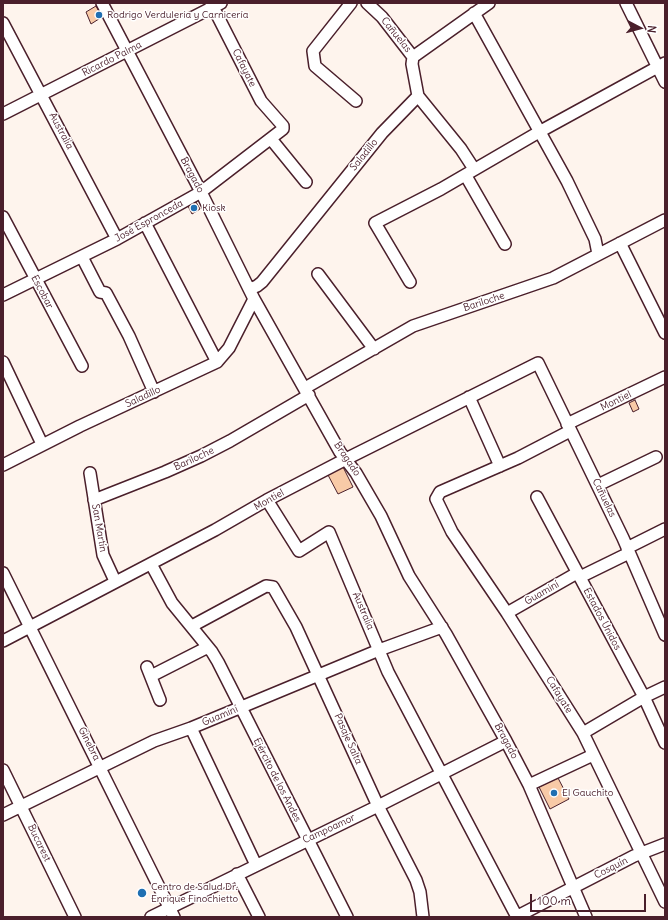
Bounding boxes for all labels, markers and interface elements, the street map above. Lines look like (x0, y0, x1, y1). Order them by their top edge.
north arrow (620, 8, 660, 48)
place label: Rodrigo Verdulería y Carnicería (107, 9, 248, 21)
marker: Rodrigo Verdulería y Carnicería (94, 10, 104, 20)
street label: Cañuelas (378, 15, 414, 55)
text: N (645, 25, 659, 34)
street label: Ricardo Palma (80, 39, 144, 79)
street label: Cafayate (229, 47, 259, 89)
street label: Australia (46, 111, 76, 151)
street label: Saladillo (348, 137, 380, 173)
street label: Bragado (178, 155, 206, 195)
street label: José Espronceda (113, 197, 185, 245)
place label: Kiosk (202, 202, 226, 214)
marker: Kiosk (189, 203, 199, 213)
street label: Escobar (28, 273, 56, 311)
street label: Bariloche (462, 290, 506, 314)
street label: Saladillo (124, 384, 162, 410)
street label: Montiel (599, 388, 633, 414)
street label: Bragado (331, 440, 363, 478)
street label: Bariloche (172, 445, 216, 473)
street label: Cañuelas (589, 477, 619, 519)
street label: Montiel (252, 487, 286, 513)
street label: San Martín (89, 503, 109, 553)
street label: Guaminí (523, 578, 561, 608)
street label: Estados Unidos (581, 586, 623, 652)
street label: Australia (350, 590, 376, 632)
street label: Cafayate (543, 674, 575, 716)
street label: Guaminí (200, 703, 240, 729)
street label: Pasaje Salta (331, 712, 365, 766)
street label: Bragado (492, 721, 520, 761)
street label: Ginebra (76, 725, 102, 763)
street label: Ejército de los Andes (251, 736, 303, 824)
place label: El Gauchito (562, 787, 613, 799)
marker: El Gauchito (549, 788, 559, 798)
street label: Campoamor (301, 812, 357, 846)
street label: Bucarest (25, 822, 53, 864)
street label: Cosquín (592, 854, 630, 882)
place label: Centro de Salud Dr. Enrique Finochietto (151, 881, 238, 904)
scale bar (532, 886, 648, 912)
marker: Centro de Salud Dr. Enrique Finochietto (136, 887, 148, 899)
text: 100 m (537, 893, 571, 908)

